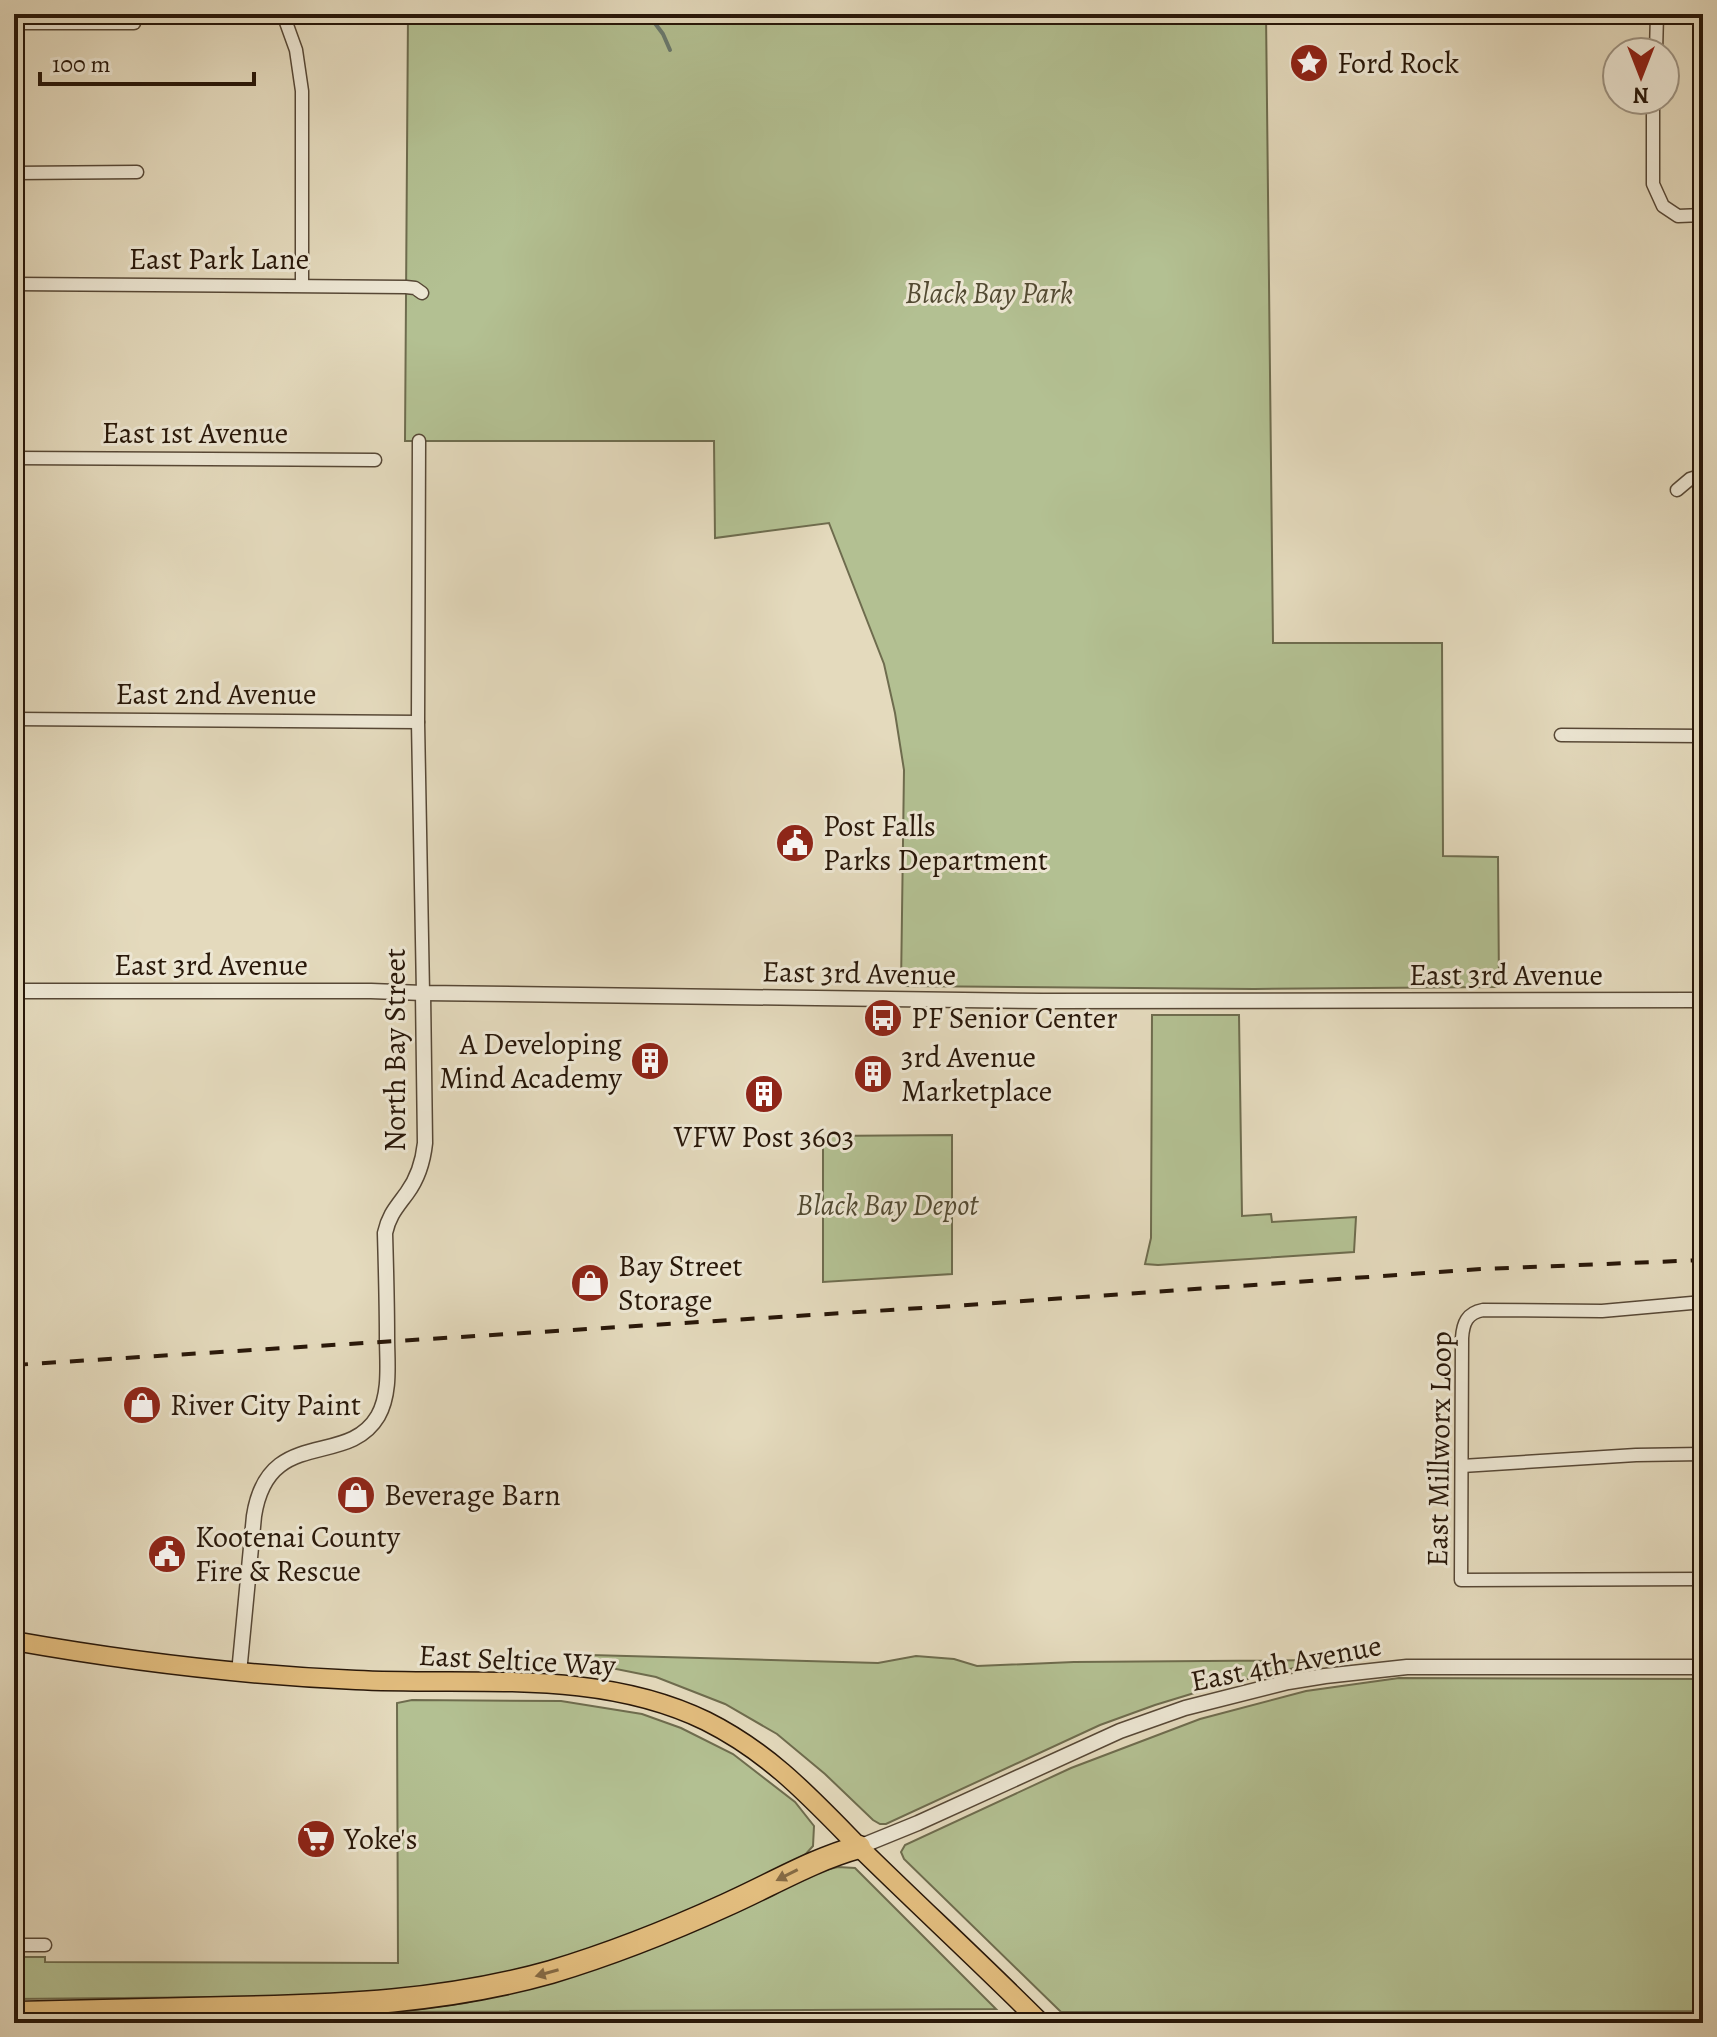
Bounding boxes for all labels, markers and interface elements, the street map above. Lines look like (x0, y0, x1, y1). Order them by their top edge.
scale bar (40, 36, 254, 86)
north arrow (1601, 36, 1681, 116)
place icon: Ford Rock (1288, 42, 1330, 84)
place label: Ford Rock (1337, 43, 1459, 83)
text: 100 m (52, 48, 111, 80)
text: N (1633, 80, 1649, 110)
street label: East Park Lane (129, 239, 309, 279)
park label: Black Bay Park (905, 273, 1073, 313)
street label: East 1st Avenue (102, 413, 288, 453)
street label: East 2nd Avenue (115, 674, 317, 714)
place label: Post Falls Parks Department (823, 806, 1048, 880)
public building icon: Post Falls Parks Department (774, 822, 816, 864)
street label: East 3rd Avenue (114, 945, 308, 985)
street label: North Bay Street (375, 948, 415, 1152)
street label: East 3rd Avenue (762, 951, 956, 995)
street label: East 3rd Avenue (1409, 955, 1603, 995)
bus stop icon: PF Senior Center (862, 997, 904, 1039)
place label: PF Senior Center (911, 998, 1118, 1038)
place label: A Developing Mind Academy (439, 1024, 623, 1098)
place label: 3rd Avenue Marketplace (901, 1037, 1052, 1111)
building icon: A Developing Mind Academy (629, 1040, 671, 1082)
building icon: 3rd Avenue Marketplace (852, 1053, 894, 1095)
building icon: VFW Post 3603 (743, 1073, 785, 1115)
place label: VFW Post 3603 (673, 1117, 854, 1157)
park label: Black Bay Depot (796, 1185, 979, 1225)
place label: Bay Street Storage (618, 1246, 743, 1320)
shop icon: Bay Street Storage (569, 1262, 611, 1304)
street label: East Millworx Loop (1417, 1331, 1461, 1567)
shop icon: River City Paint (121, 1384, 163, 1426)
place label: River City Paint (170, 1385, 361, 1425)
shop icon: Beverage Barn (335, 1474, 377, 1516)
place label: Beverage Barn (384, 1475, 561, 1515)
place label: Kootenai County Fire & Rescue (195, 1517, 401, 1591)
public building icon: Kootenai County Fire & Rescue (146, 1533, 188, 1575)
street label: East 4th Avenue (1187, 1625, 1385, 1701)
street label: East Seltice Way (417, 1635, 617, 1685)
supermarket icon: Yoke's (295, 1818, 337, 1860)
place label: Yoke's (343, 1819, 417, 1859)
one-way arrow (775, 1868, 798, 1881)
one-way arrow (534, 1967, 559, 1979)

